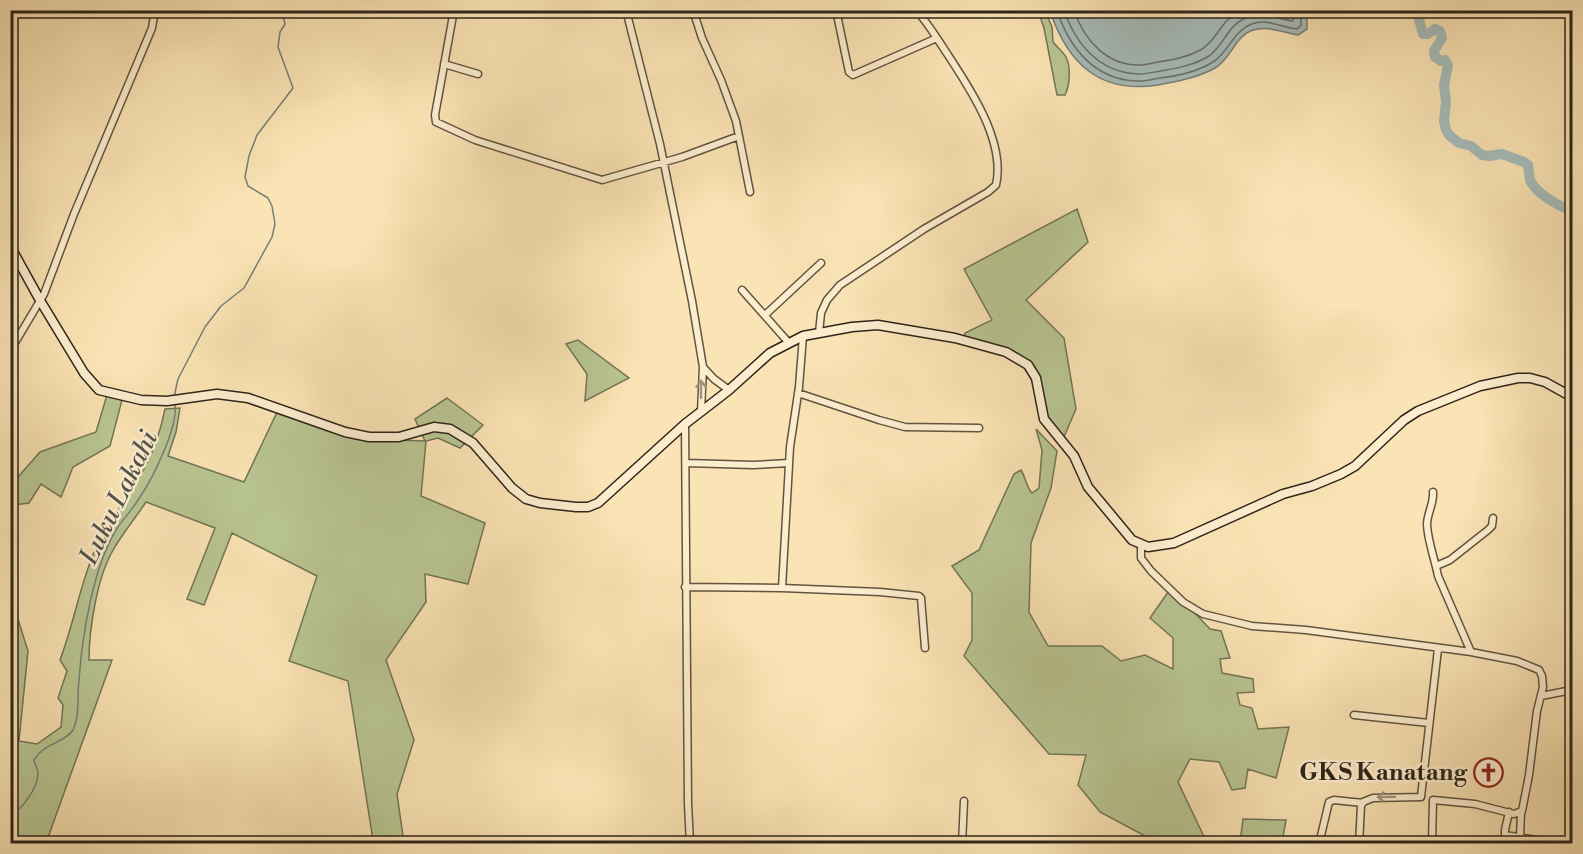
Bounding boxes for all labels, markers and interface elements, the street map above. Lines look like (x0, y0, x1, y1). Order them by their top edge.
one-way arrow (695, 380, 707, 400)
water label: Luku Lakahi (72, 425, 165, 570)
church icon: GKS Kanatang (1472, 756, 1504, 788)
place label: GKS Kanatang (1299, 758, 1468, 788)
one-way arrow (1376, 792, 1396, 803)

